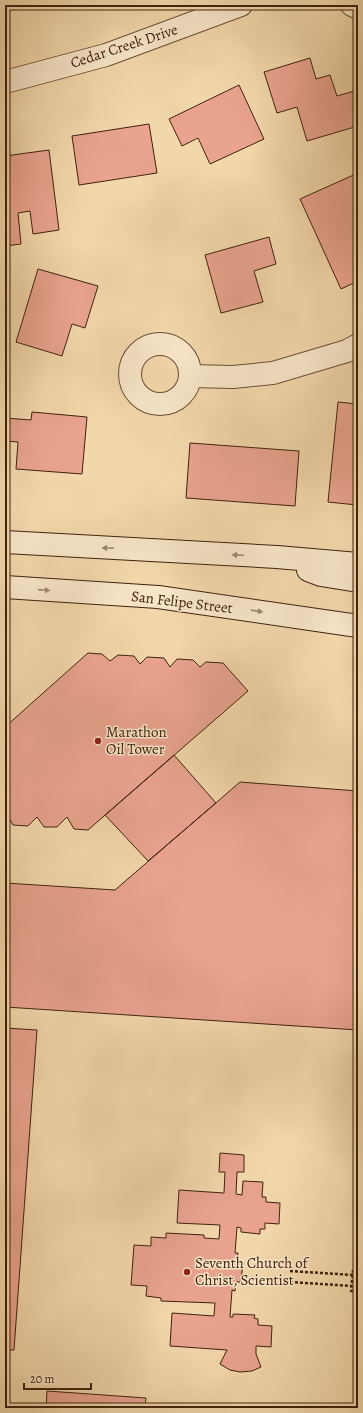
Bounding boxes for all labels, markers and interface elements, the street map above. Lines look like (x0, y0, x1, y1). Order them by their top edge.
street label: Cedar Creek Drive (68, 19, 181, 73)
one-way arrow (102, 544, 114, 551)
one-way arrow (232, 551, 244, 558)
one-way arrow (38, 586, 50, 593)
street label: San Felipe Street (130, 586, 234, 618)
one-way arrow (251, 608, 263, 614)
place label: Marathon Oil Tower (106, 722, 167, 759)
marker: Marathon Oil Tower (93, 736, 103, 746)
place label: Seventh Church of Christ, Scientist (195, 1253, 310, 1290)
marker: Seventh Church of Christ, Scientist (182, 1267, 192, 1277)
scale bar (24, 1365, 91, 1391)
text: 20 m (30, 1371, 54, 1387)

